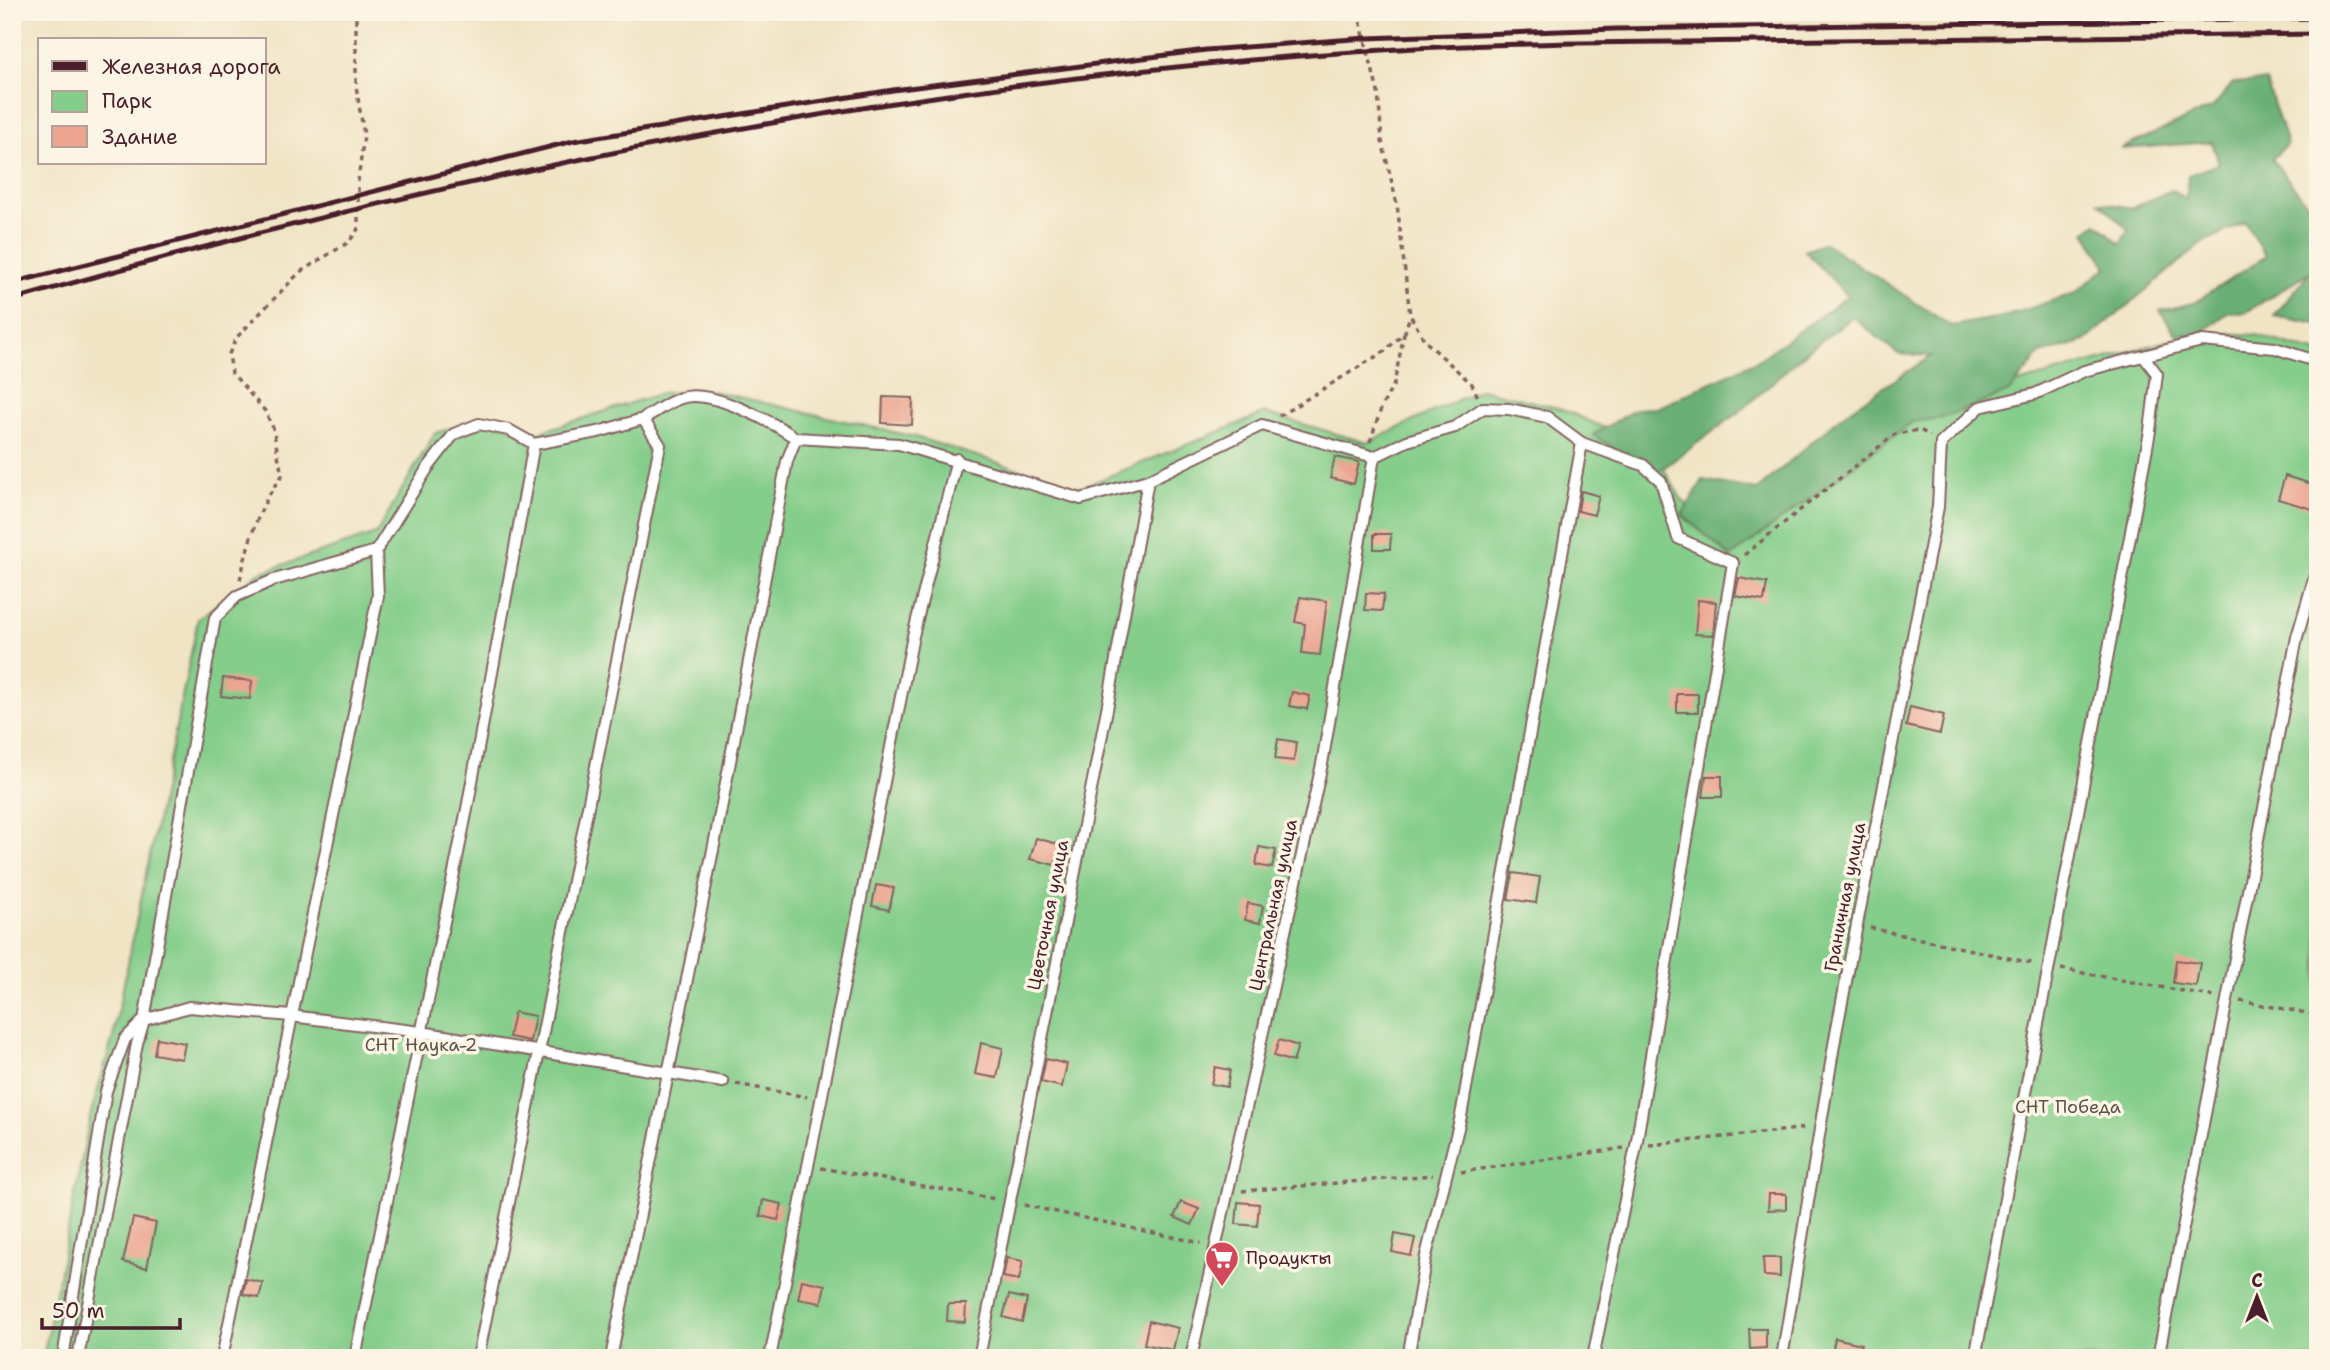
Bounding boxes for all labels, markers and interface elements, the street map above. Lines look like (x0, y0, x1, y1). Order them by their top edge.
legend (38, 38, 266, 164)
text: Железная дорога (102, 53, 281, 81)
text: Парк (102, 87, 152, 115)
text: Здание (102, 123, 178, 151)
street label: Центральная улица (1243, 817, 1303, 993)
street label: Граничная улица (1819, 820, 1871, 974)
street label: Цветочная улица (1022, 838, 1074, 992)
park label: СНТ Наука-2 (365, 1033, 477, 1057)
park label: СНТ Победа (2015, 1095, 2121, 1119)
supermarket icon: Продукты (1203, 1239, 1241, 1288)
place label: Продукты (1246, 1246, 1332, 1270)
north arrow (2222, 1262, 2292, 1332)
text: С (2251, 1268, 2263, 1293)
scale bar (42, 1286, 180, 1330)
text: 50 m (52, 1297, 105, 1325)

